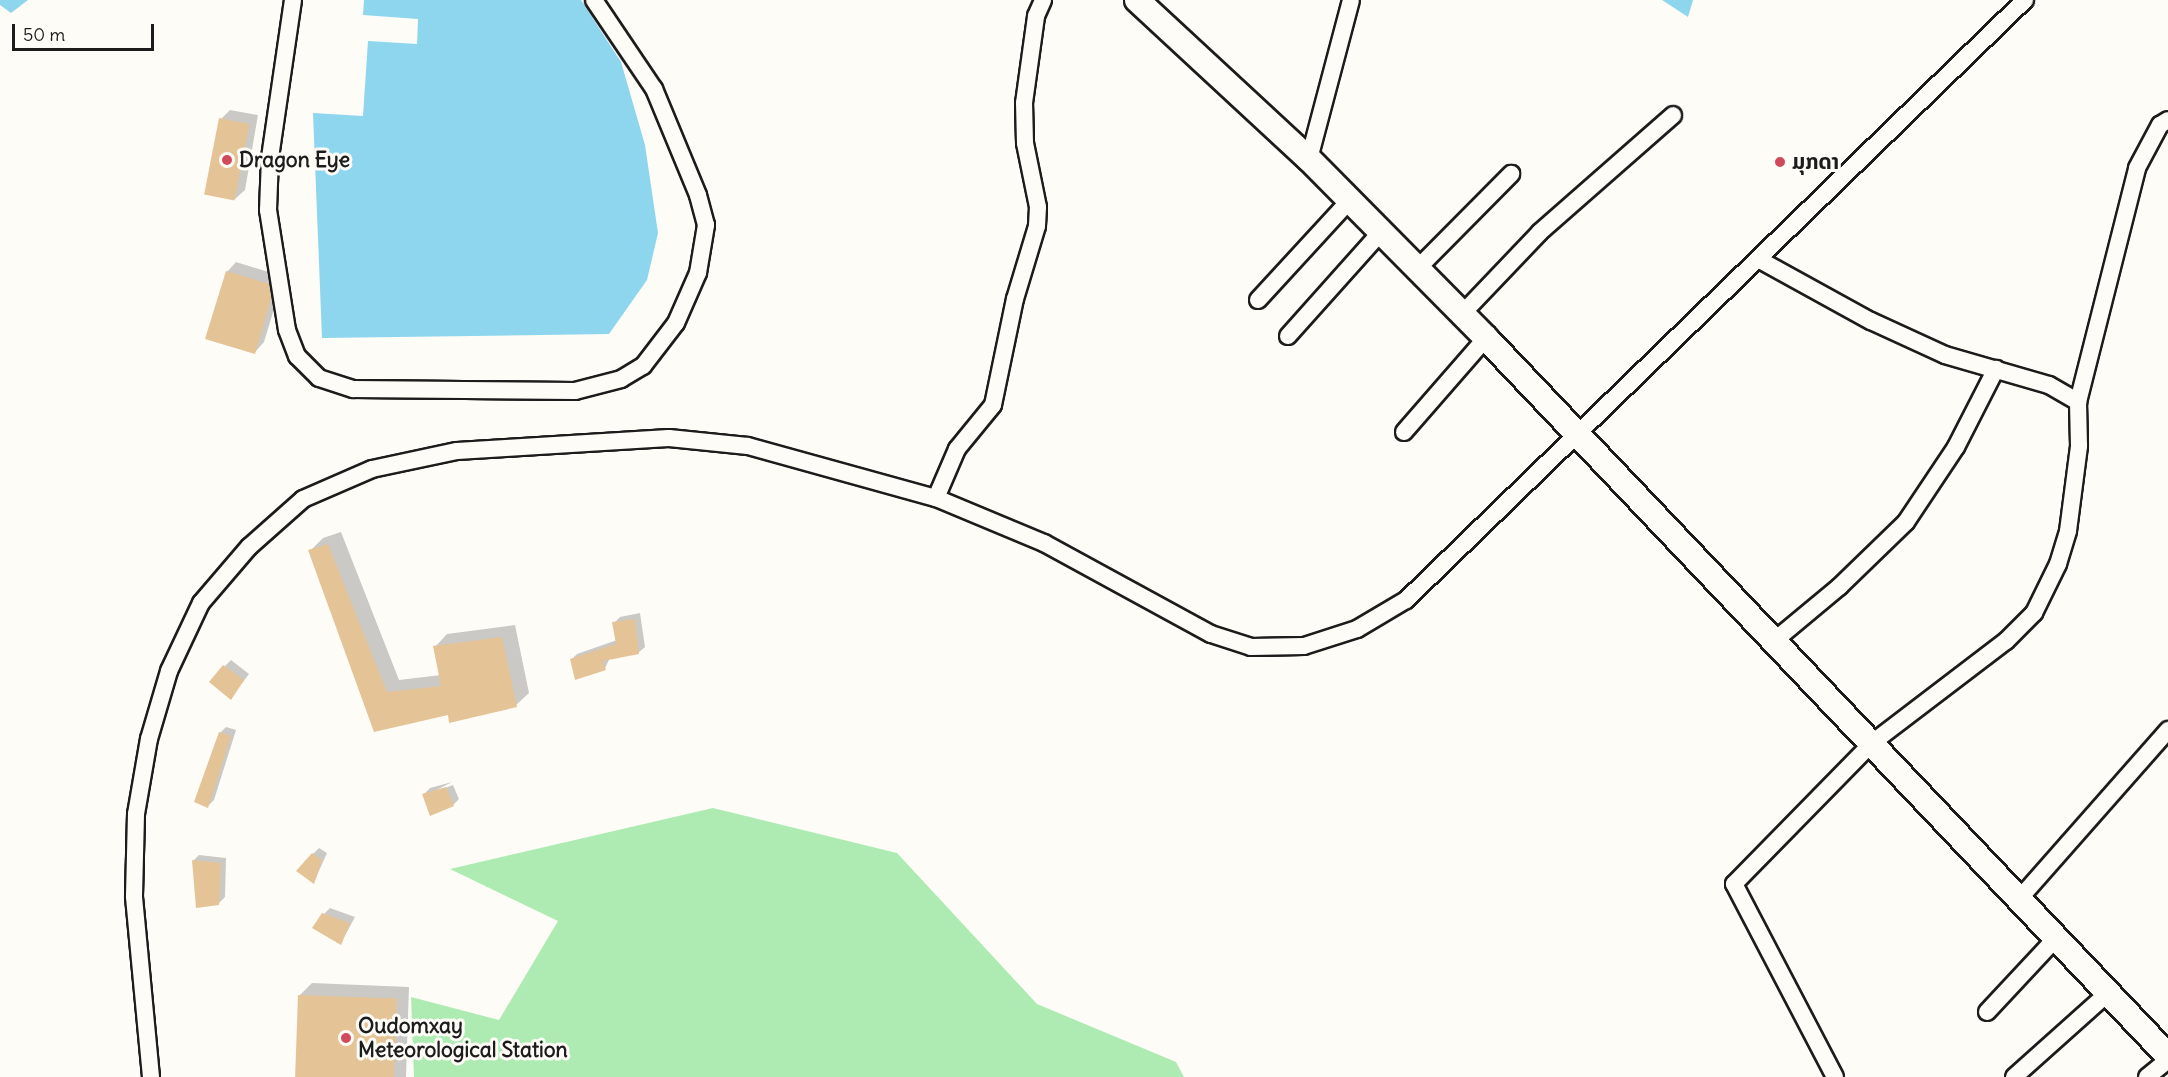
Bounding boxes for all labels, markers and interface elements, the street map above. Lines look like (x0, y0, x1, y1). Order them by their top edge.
scale bar (15, 12, 158, 50)
text: 50 m (23, 23, 65, 46)
place label: Dragon Eye (239, 147, 350, 173)
place label: ມຸກດາ (1792, 149, 1839, 175)
marker: Dragon Eye (220, 153, 234, 167)
marker: ມຸກດາ (1773, 155, 1787, 169)
place label: Oudomxay Meteorological Station (358, 1013, 568, 1063)
marker: Oudomxay Meteorological Station (339, 1031, 353, 1045)

